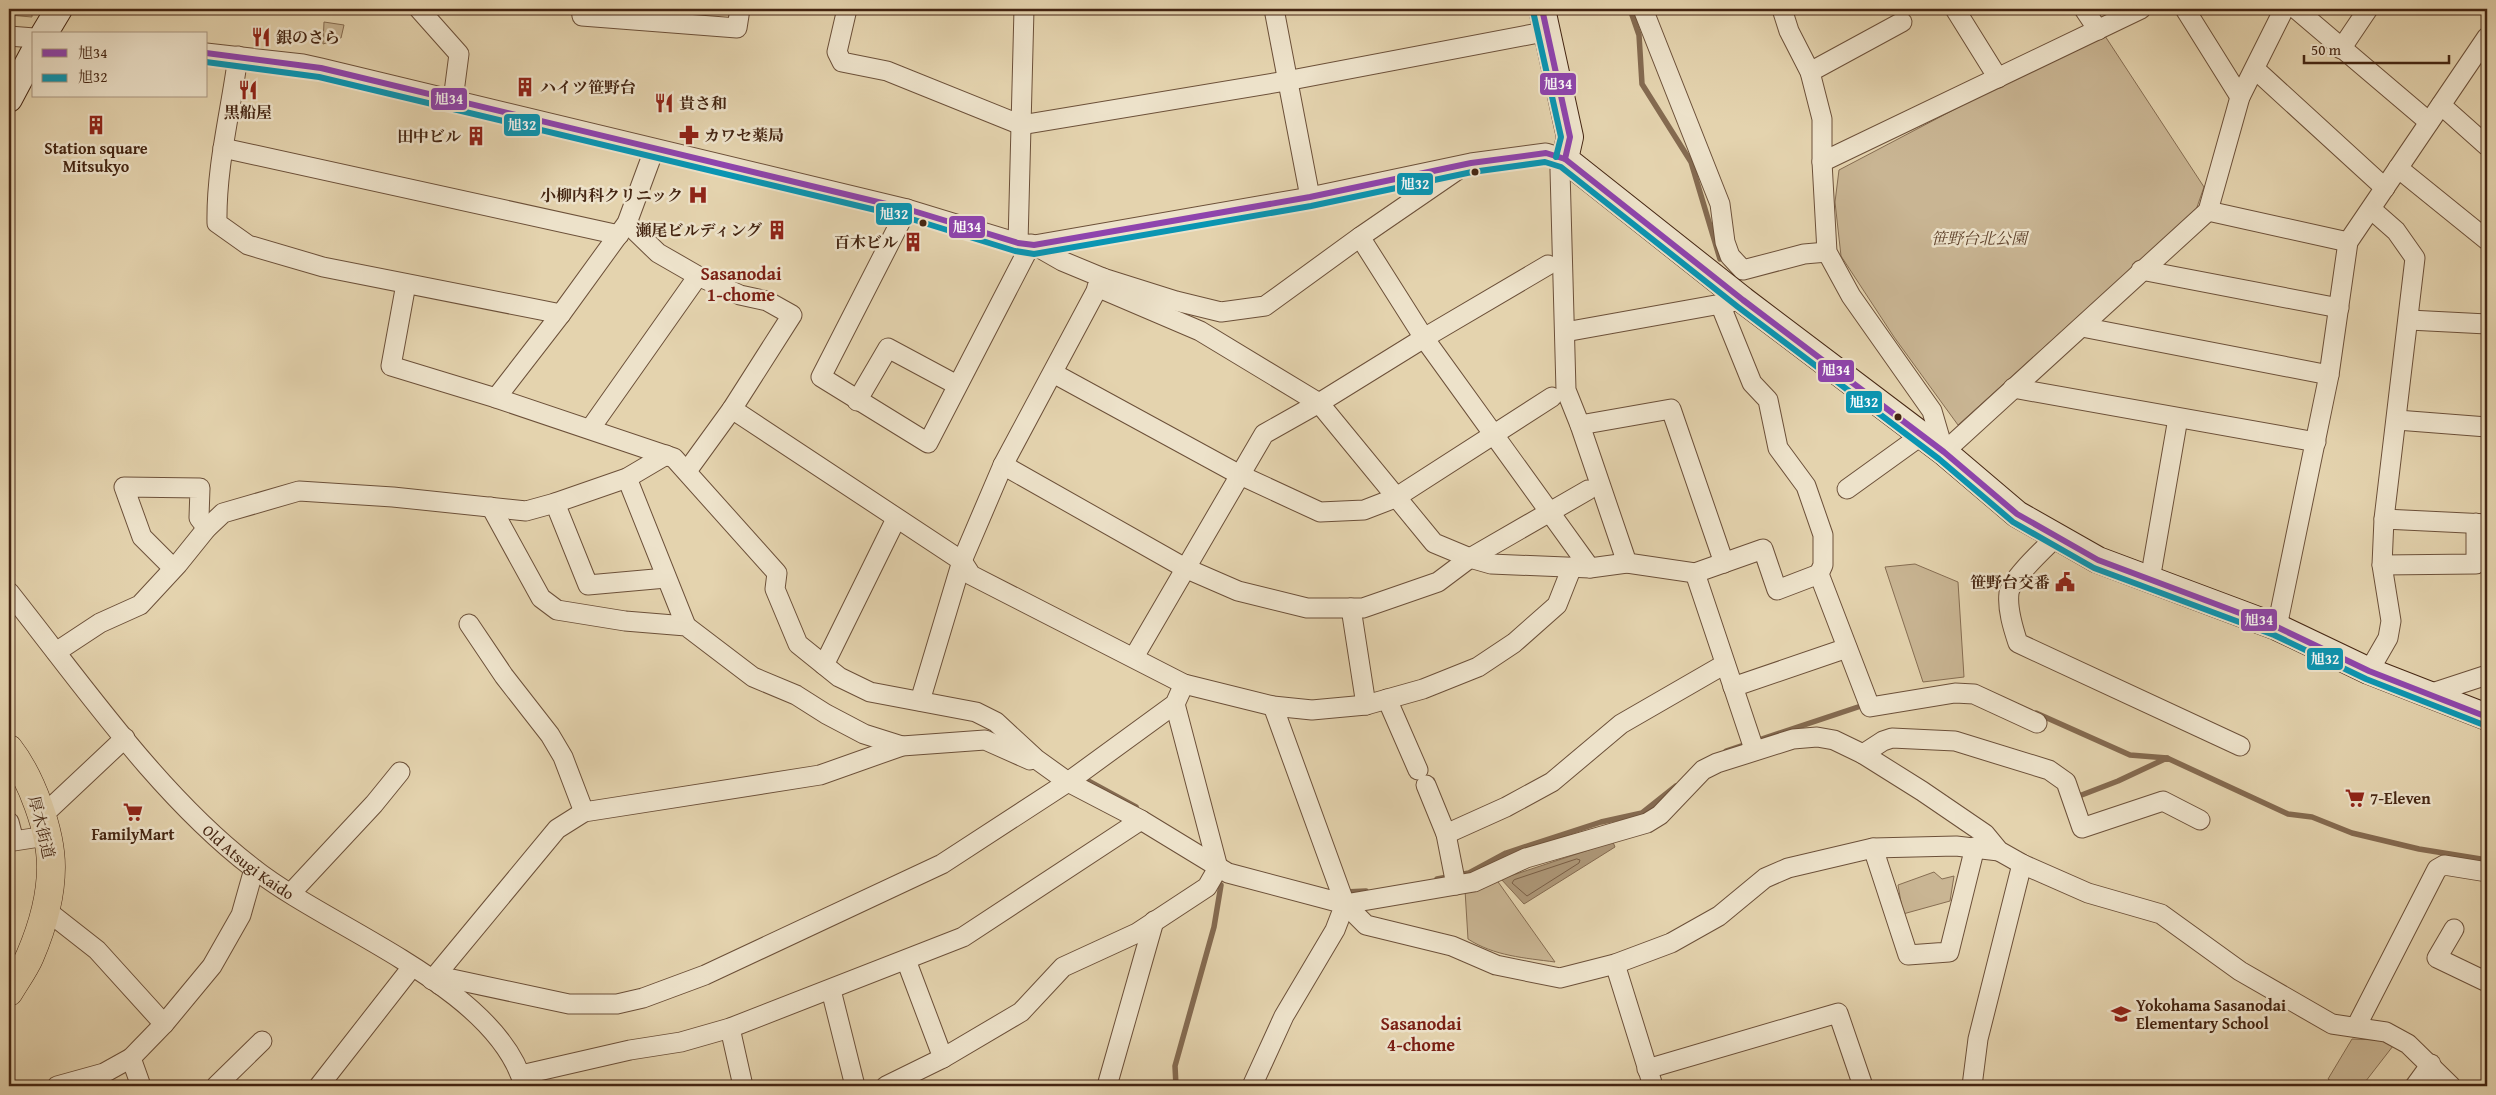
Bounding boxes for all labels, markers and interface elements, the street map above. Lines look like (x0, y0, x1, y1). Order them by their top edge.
place label: 銀のさら (276, 25, 340, 49)
restaurant icon: 銀のさら (250, 26, 272, 48)
legend (32, 32, 208, 98)
scale bar (2304, 32, 2448, 64)
text: 50 m (2311, 39, 2342, 60)
text: 旭34 (78, 42, 107, 63)
text: 旭32 (78, 66, 107, 87)
line badge: 旭34 (1539, 72, 1577, 96)
text: 旭34 (1544, 74, 1572, 94)
place label: ハイツ笹野台 (540, 75, 636, 99)
building icon: ハイツ笹野台 (514, 76, 536, 98)
restaurant icon: 黒船屋 (237, 79, 259, 101)
line badge: 旭34 (430, 87, 468, 111)
text: 旭34 (435, 89, 463, 109)
place label: 貴さ和 (679, 91, 727, 115)
restaurant icon: 貴さ和 (653, 92, 675, 114)
place label: 黒船屋 (224, 100, 272, 124)
line badge: 旭32 (503, 113, 541, 137)
building icon: Station square Mitsukyo (85, 114, 107, 136)
text: 旭32 (508, 115, 536, 135)
place label: カワセ薬局 (704, 123, 784, 147)
place label: 田中ビル (397, 124, 461, 148)
pharmacy icon: カワセ薬局 (678, 124, 700, 146)
building icon: 田中ビル (465, 125, 487, 147)
place label: Station square Mitsukyo (44, 136, 148, 178)
unlabelled marker (1470, 167, 1480, 177)
line badge: 旭32 (1396, 172, 1434, 196)
text: 旭32 (1401, 174, 1429, 194)
place label: 小柳内科クリニック (540, 183, 683, 207)
hospital icon: 小柳内科クリニック (687, 184, 709, 206)
line badge: 旭32 (875, 202, 913, 226)
text: 旭32 (880, 204, 908, 224)
line badge: 旭34 (948, 215, 986, 239)
text: 旭34 (953, 217, 981, 237)
place label: 瀬尾ビルディング (636, 218, 762, 242)
unlabelled marker (918, 218, 928, 228)
building icon: 瀬尾ビルディング (766, 219, 788, 241)
park label: 笹野台北公園 (1931, 226, 2030, 250)
place label: 百木ビル (834, 230, 898, 254)
building icon: 百木ビル (902, 231, 924, 253)
district label: Sasanodai 1-chome (701, 260, 782, 308)
line badge: 旭34 (1817, 359, 1855, 383)
text: 旭34 (1822, 360, 1850, 380)
line badge: 旭32 (1845, 390, 1883, 414)
text: 旭32 (1850, 392, 1878, 412)
unlabelled marker (1893, 412, 1903, 422)
place label: 笹野台交番 (1970, 570, 2050, 594)
public building icon: 笹野台交番 (2054, 571, 2076, 593)
line badge: 旭34 (2240, 608, 2278, 632)
text: 旭34 (2245, 610, 2273, 630)
line badge: 旭32 (2306, 647, 2344, 671)
text: 旭32 (2311, 649, 2339, 669)
place label: 7-Eleven (2370, 786, 2431, 810)
supermarket icon: 7-Eleven (2344, 787, 2366, 809)
street label: 厚木街道 (23, 793, 61, 861)
supermarket icon: FamilyMart (122, 801, 144, 823)
street label: Old Atsugi Kaido (197, 818, 299, 905)
place label: FamilyMart (91, 822, 175, 846)
place label: Yokohama Sasanodai Elementary School (2136, 993, 2286, 1035)
school or university icon: Yokohama Sasanodai Elementary School (2110, 1003, 2132, 1025)
district label: Sasanodai 4-chome (1381, 1010, 1462, 1058)

